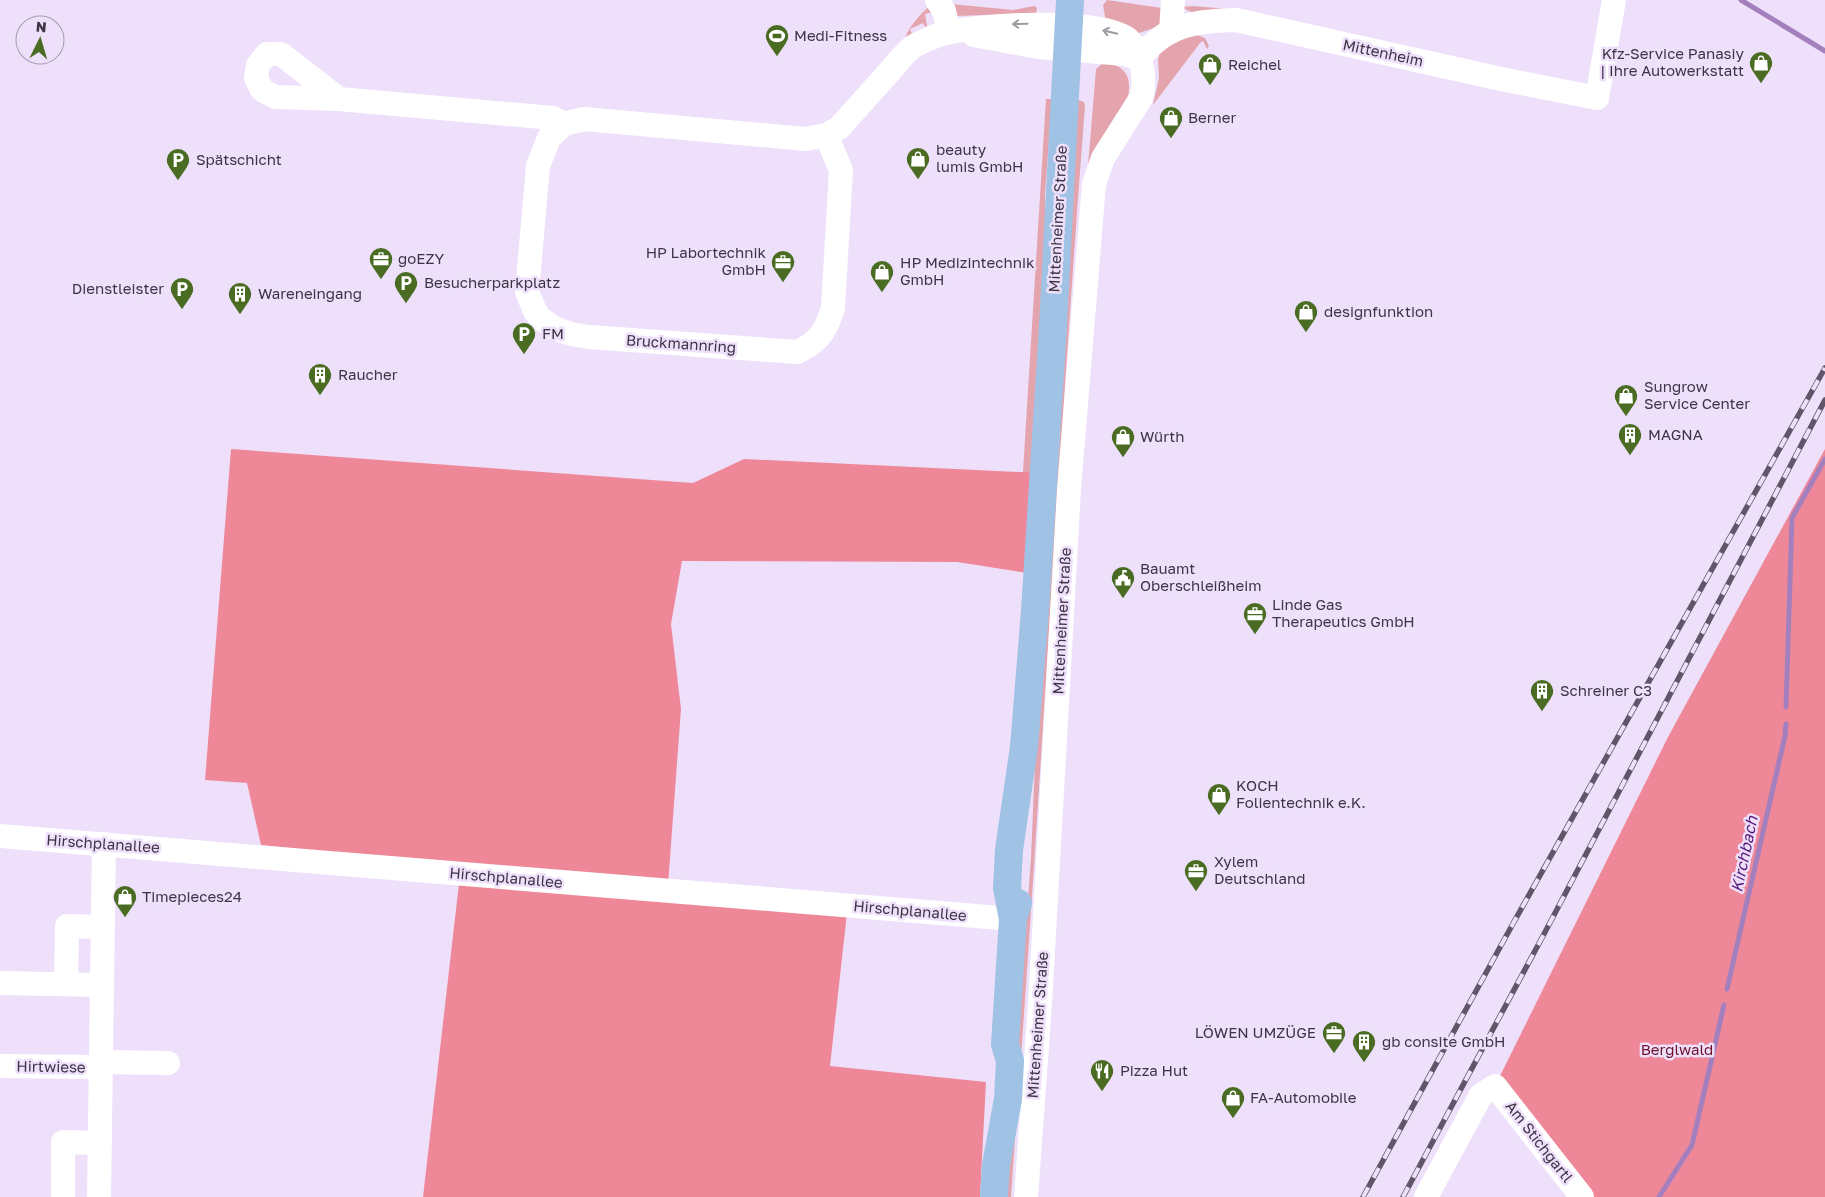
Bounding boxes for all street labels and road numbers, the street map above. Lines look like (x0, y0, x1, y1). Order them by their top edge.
street label: Mittenheim (1341, 35, 1425, 69)
street label: Mittenheimer Straße (1044, 145, 1070, 293)
street label: Bruckmannring (625, 330, 737, 356)
street label: Mittenheimer Straße (1048, 547, 1074, 695)
street label: Hirschplanallee (46, 830, 161, 856)
street label: Hirschplanallee (449, 863, 564, 891)
street label: Hirschplanallee (853, 896, 968, 924)
street label: Mittenheimer Straße (1023, 951, 1051, 1099)
street label: Hirtwiese (16, 1056, 86, 1076)
street label: Am Stichgartl (1502, 1097, 1577, 1186)

